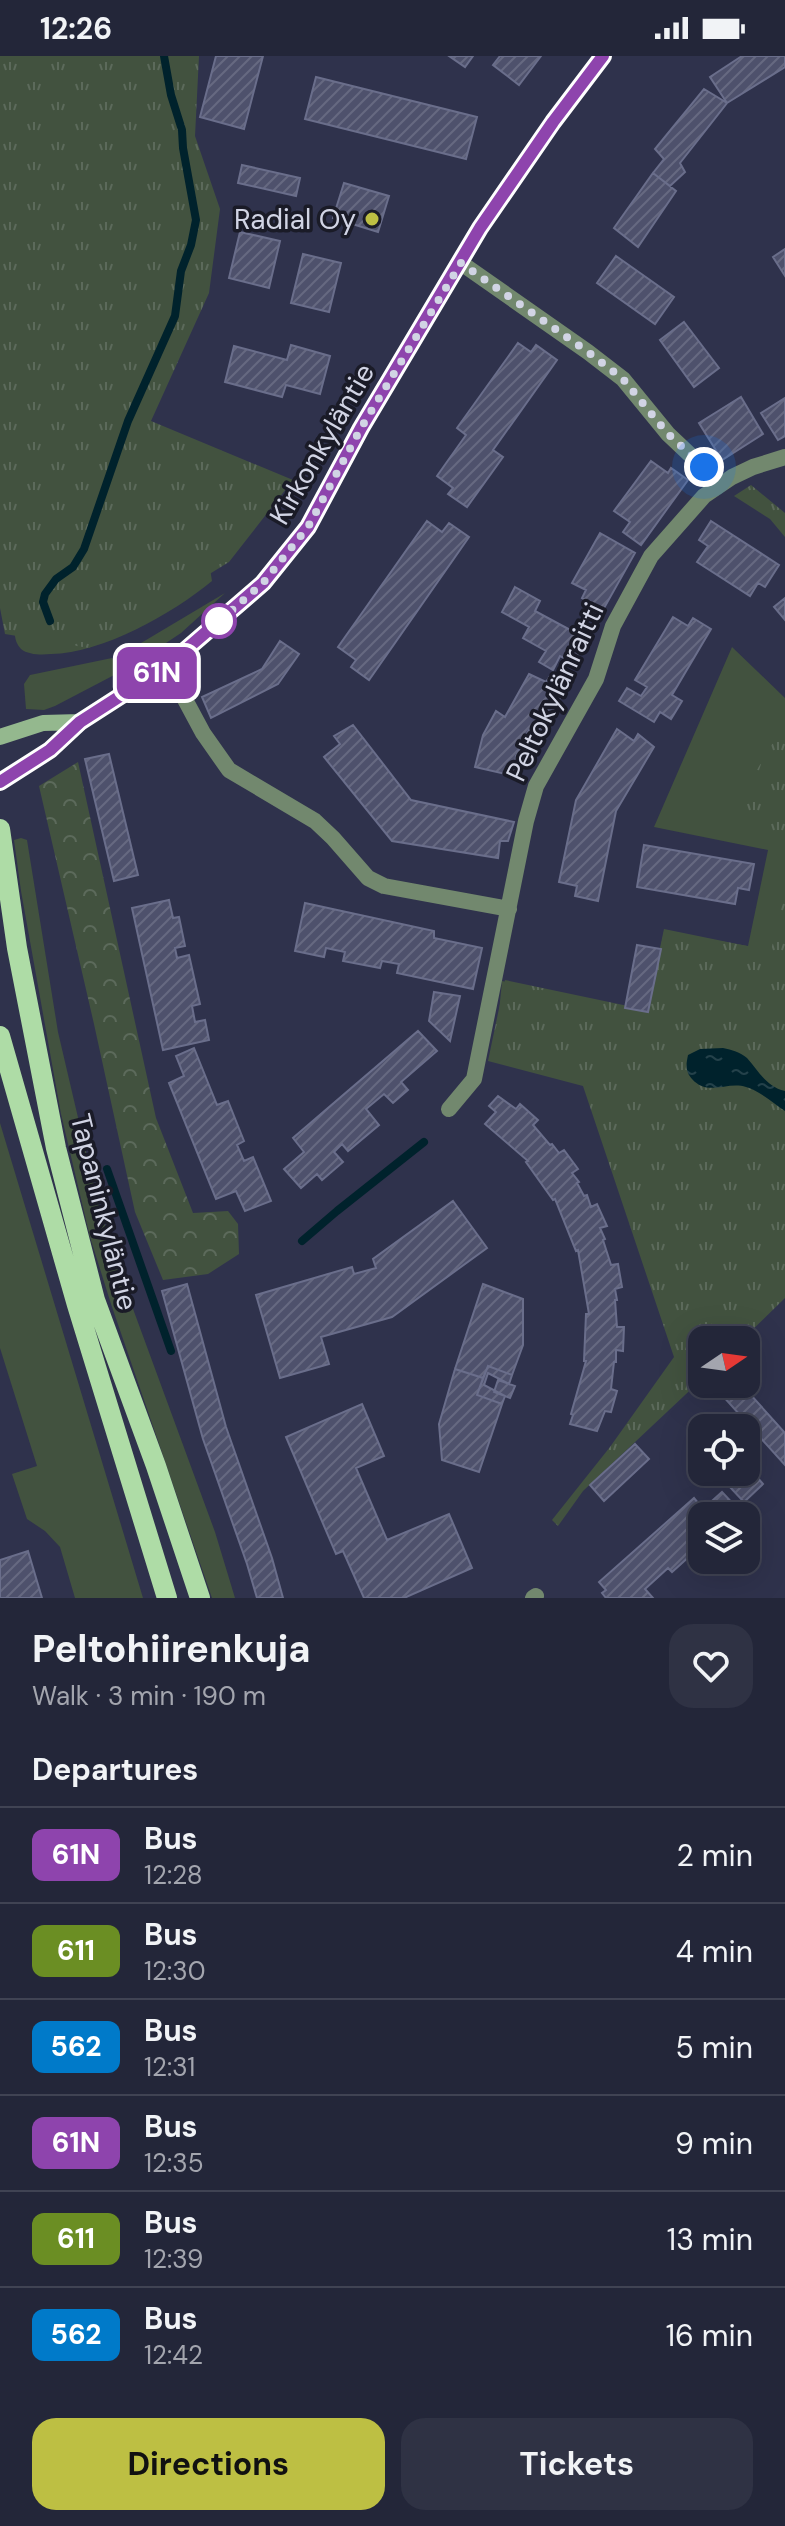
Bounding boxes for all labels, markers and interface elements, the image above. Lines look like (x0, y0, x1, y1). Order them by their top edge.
text: 12:26 (40, 9, 112, 48)
place label: Radial Oy (234, 201, 356, 238)
marker: Radial Oy (363, 210, 381, 228)
street label: Kirkonkyläntie (261, 357, 383, 531)
your location (684, 447, 724, 487)
street label: Peltokylänraitti (497, 597, 613, 787)
unlabelled marker (202, 604, 236, 638)
line badge: 61N (111, 647, 203, 699)
text: 61N (133, 654, 181, 691)
street label: Tapaninkyläntie (62, 1110, 146, 1314)
north arrow (688, 1326, 760, 1398)
map controls (688, 1326, 760, 1574)
button: locate (688, 1414, 760, 1486)
button: layers (688, 1502, 760, 1574)
text: Peltohiirenkuja (32, 1624, 310, 1674)
button: heart (669, 1624, 753, 1708)
text: Walk · 3 min · 190 m (32, 1679, 266, 1713)
text: Departures (32, 1750, 198, 1789)
text: Bus (144, 1819, 198, 1858)
text: 61N (52, 1836, 100, 1873)
text: 2 min (677, 1836, 753, 1875)
text: 12:28 (144, 1858, 203, 1892)
text: Bus (144, 1915, 198, 1954)
text: 611 (57, 1932, 95, 1969)
text: 4 min (676, 1932, 753, 1971)
text: 12:30 (144, 1954, 206, 1988)
text: Bus (144, 2011, 198, 2050)
text: 562 (50, 2028, 102, 2065)
text: 5 min (676, 2028, 753, 2067)
text: 12:31 (144, 2050, 195, 2084)
text: Bus (144, 2107, 198, 2146)
text: 61N (52, 2124, 100, 2161)
text: 9 min (675, 2124, 753, 2163)
text: 12:35 (144, 2146, 204, 2180)
text: Bus (144, 2203, 198, 2242)
text: 611 (57, 2220, 95, 2257)
text: 13 min (667, 2220, 753, 2259)
text: 12:39 (144, 2242, 203, 2276)
text: Bus (144, 2299, 198, 2338)
text: 562 (50, 2316, 102, 2353)
text: 16 min (666, 2316, 753, 2355)
text: 12:42 (144, 2338, 203, 2372)
button: Directions (32, 2418, 385, 2510)
button: Tickets (401, 2418, 753, 2510)

